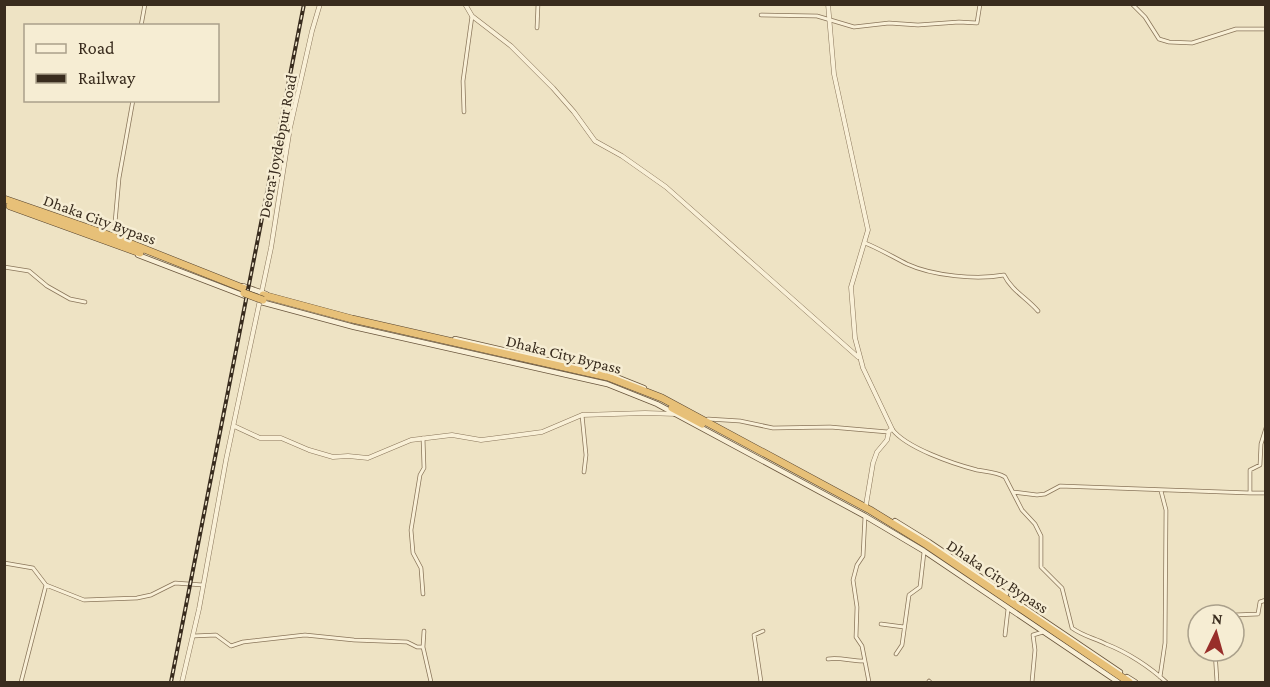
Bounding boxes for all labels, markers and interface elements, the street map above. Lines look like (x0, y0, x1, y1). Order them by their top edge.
legend (24, 24, 219, 102)
text: Road (78, 38, 115, 58)
text: Railway (78, 68, 136, 88)
street label: Deora-Joydebpur Road (255, 72, 301, 219)
street label: Dhaka City Bypass (41, 191, 158, 249)
street label: Dhaka City Bypass (504, 332, 623, 378)
street label: Dhaka City Bypass (943, 536, 1052, 617)
north arrow (1186, 603, 1246, 663)
text: N (1211, 610, 1224, 628)

